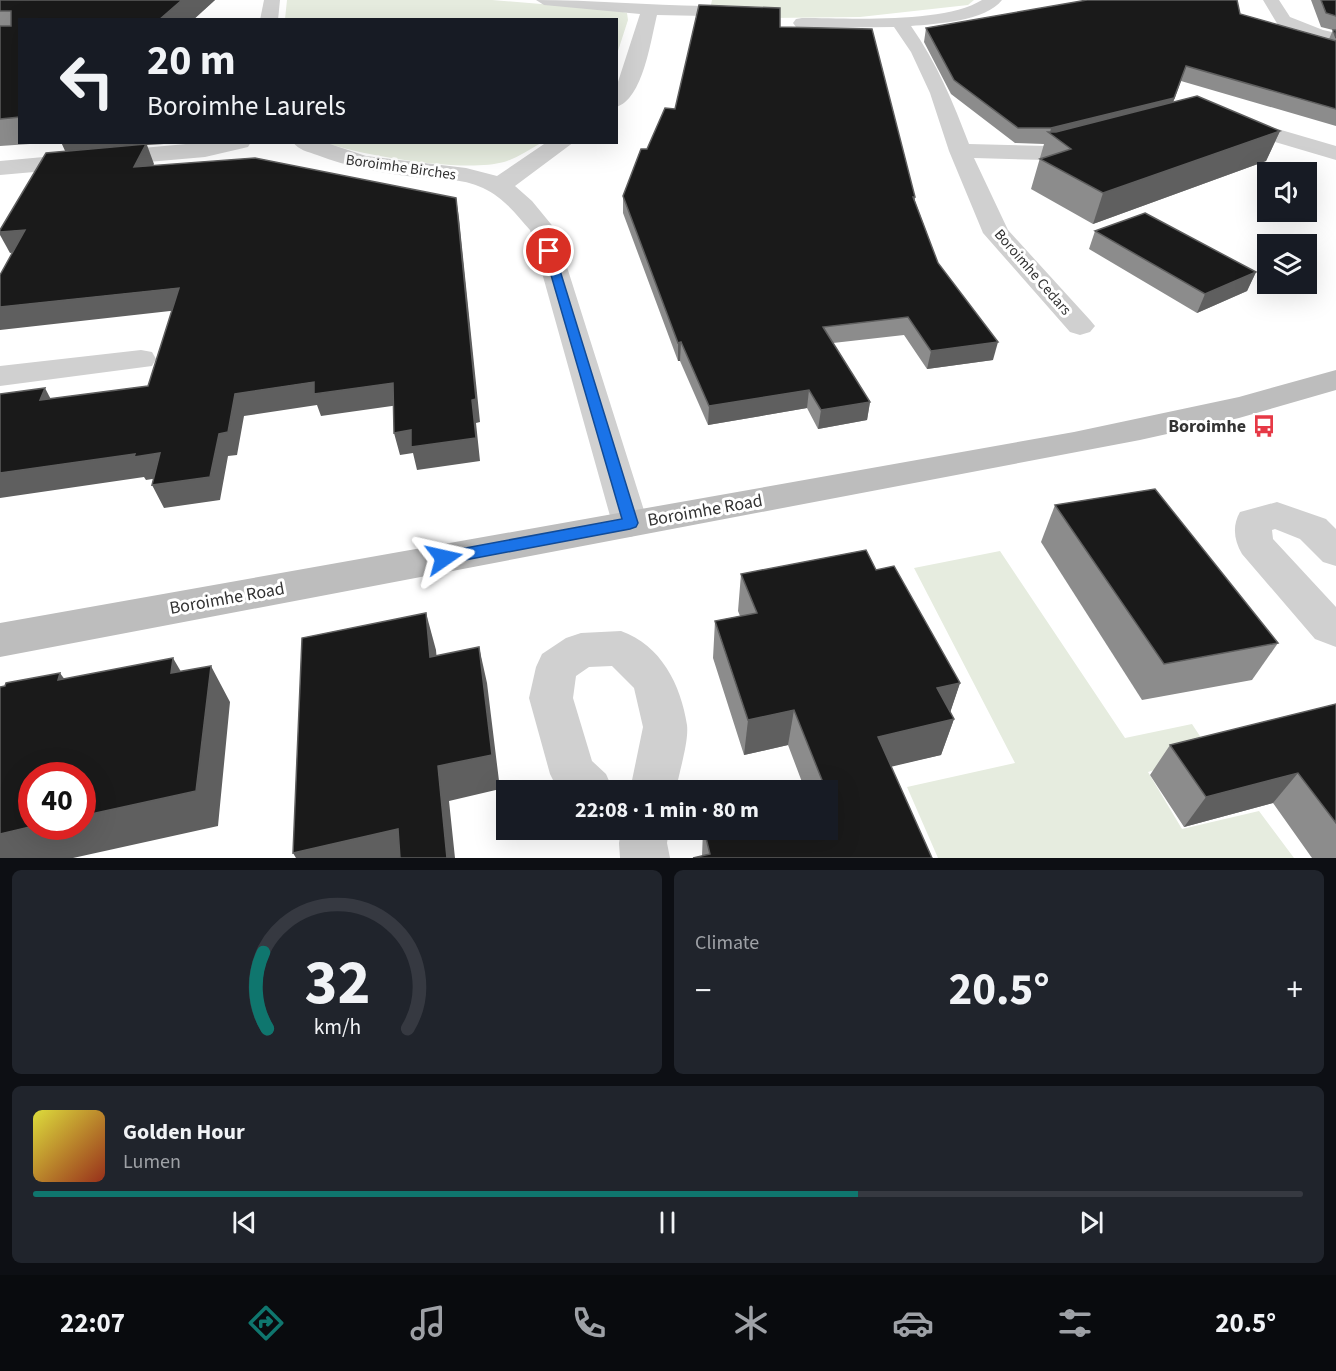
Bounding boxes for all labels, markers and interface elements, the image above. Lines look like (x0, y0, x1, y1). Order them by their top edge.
text: 20 m (147, 31, 236, 91)
icon: left (48, 42, 126, 120)
text: Boroimhe Laurels (147, 87, 346, 126)
street label: Boroimhe Birches (344, 149, 457, 186)
map controls (1257, 162, 1317, 294)
button: sound (1257, 162, 1317, 222)
pin (523, 225, 574, 276)
street label: Boroimhe Cedars (989, 225, 1076, 320)
icon: arrive (532, 234, 565, 267)
button: layers (1257, 234, 1317, 294)
bus stop icon: Boroimhe (1251, 413, 1277, 439)
place label: Boroimhe (1168, 414, 1246, 439)
street label: Boroimhe Road (646, 488, 765, 533)
position arrow (412, 526, 476, 590)
street label: Boroimhe Road (168, 576, 287, 621)
speed limit sign: 40 (18, 762, 96, 840)
text: 22:08 · 1 min · 80 m (575, 794, 759, 826)
text: Climate (695, 929, 759, 957)
text: 32 (304, 939, 370, 1028)
text: 20.5° (948, 958, 1050, 1022)
text: − (695, 967, 711, 1014)
text: + (1287, 967, 1303, 1014)
text: km/h (313, 1012, 361, 1043)
text: Golden Hour (123, 1116, 245, 1148)
text: Lumen (123, 1148, 181, 1176)
icon: previous (228, 1206, 261, 1239)
icon: pause (651, 1206, 684, 1239)
icon: next (1075, 1206, 1108, 1239)
icon: directions (245, 1302, 287, 1344)
icon: music (407, 1302, 449, 1344)
icon: phone (568, 1302, 610, 1344)
icon: climate (730, 1302, 772, 1344)
icon: car (892, 1302, 934, 1344)
icon: filters (1054, 1302, 1096, 1344)
text: 22:07 (60, 1304, 125, 1343)
text: 20.5° (1215, 1304, 1276, 1343)

